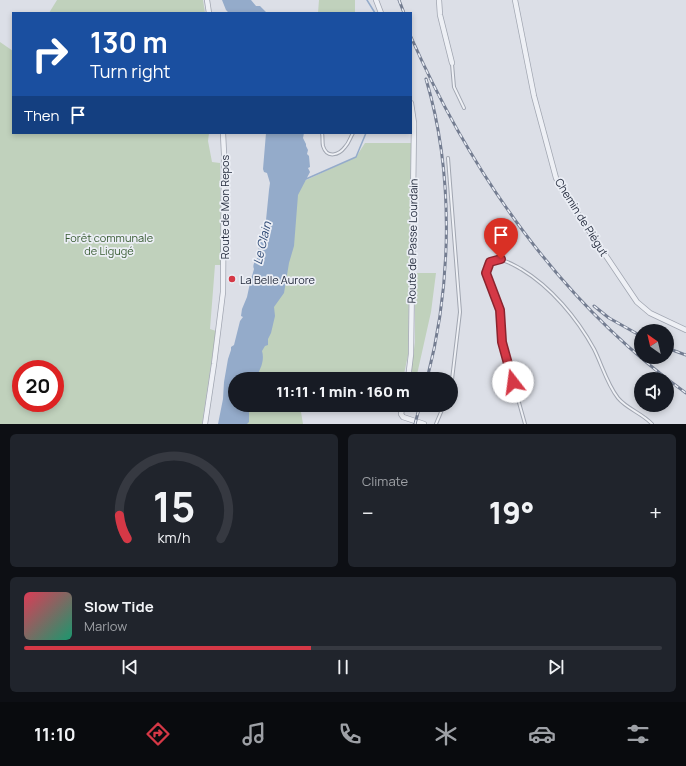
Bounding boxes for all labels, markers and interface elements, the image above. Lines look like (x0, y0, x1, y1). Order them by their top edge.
text: 130 m (90, 23, 168, 61)
icon: right (24, 28, 76, 80)
text: Turn right (90, 59, 171, 83)
icon: arrive (67, 104, 89, 126)
text: Then (24, 105, 59, 126)
street label: Route de Mon Repos (217, 155, 232, 259)
street label: Chemin de Piégut (552, 175, 612, 259)
street label: Route de Passe Lourdain (403, 178, 421, 304)
pin (484, 218, 518, 259)
water label: Le Clain (249, 219, 275, 266)
icon: arrive (490, 224, 512, 246)
park label: Forêt communale de Ligugé (65, 230, 154, 258)
place label: La Belle Aurore (240, 272, 316, 287)
marker: La Belle Aurore (227, 274, 237, 284)
north arrow (634, 324, 674, 364)
map controls (634, 324, 674, 412)
speed limit sign: 20 (12, 360, 64, 412)
position arrow (492, 361, 534, 403)
button: sound (634, 372, 674, 412)
text: 11:11 · 1 min · 160 m (276, 381, 410, 402)
text: Climate (362, 472, 408, 490)
text: 15 (153, 477, 195, 533)
text: 19° (489, 492, 534, 533)
text: − (362, 498, 374, 528)
text: + (649, 498, 662, 528)
text: km/h (157, 527, 191, 546)
text: Slow Tide (84, 596, 154, 617)
text: Marlow (84, 617, 127, 635)
icon: previous (119, 656, 141, 678)
icon: pause (332, 656, 354, 678)
icon: next (545, 656, 567, 678)
icon: directions (144, 720, 172, 748)
icon: music (240, 720, 268, 748)
icon: phone (336, 720, 364, 748)
icon: climate (432, 720, 460, 748)
icon: car (528, 720, 556, 748)
icon: filters (624, 720, 652, 748)
text: 11:10 (34, 722, 76, 746)

